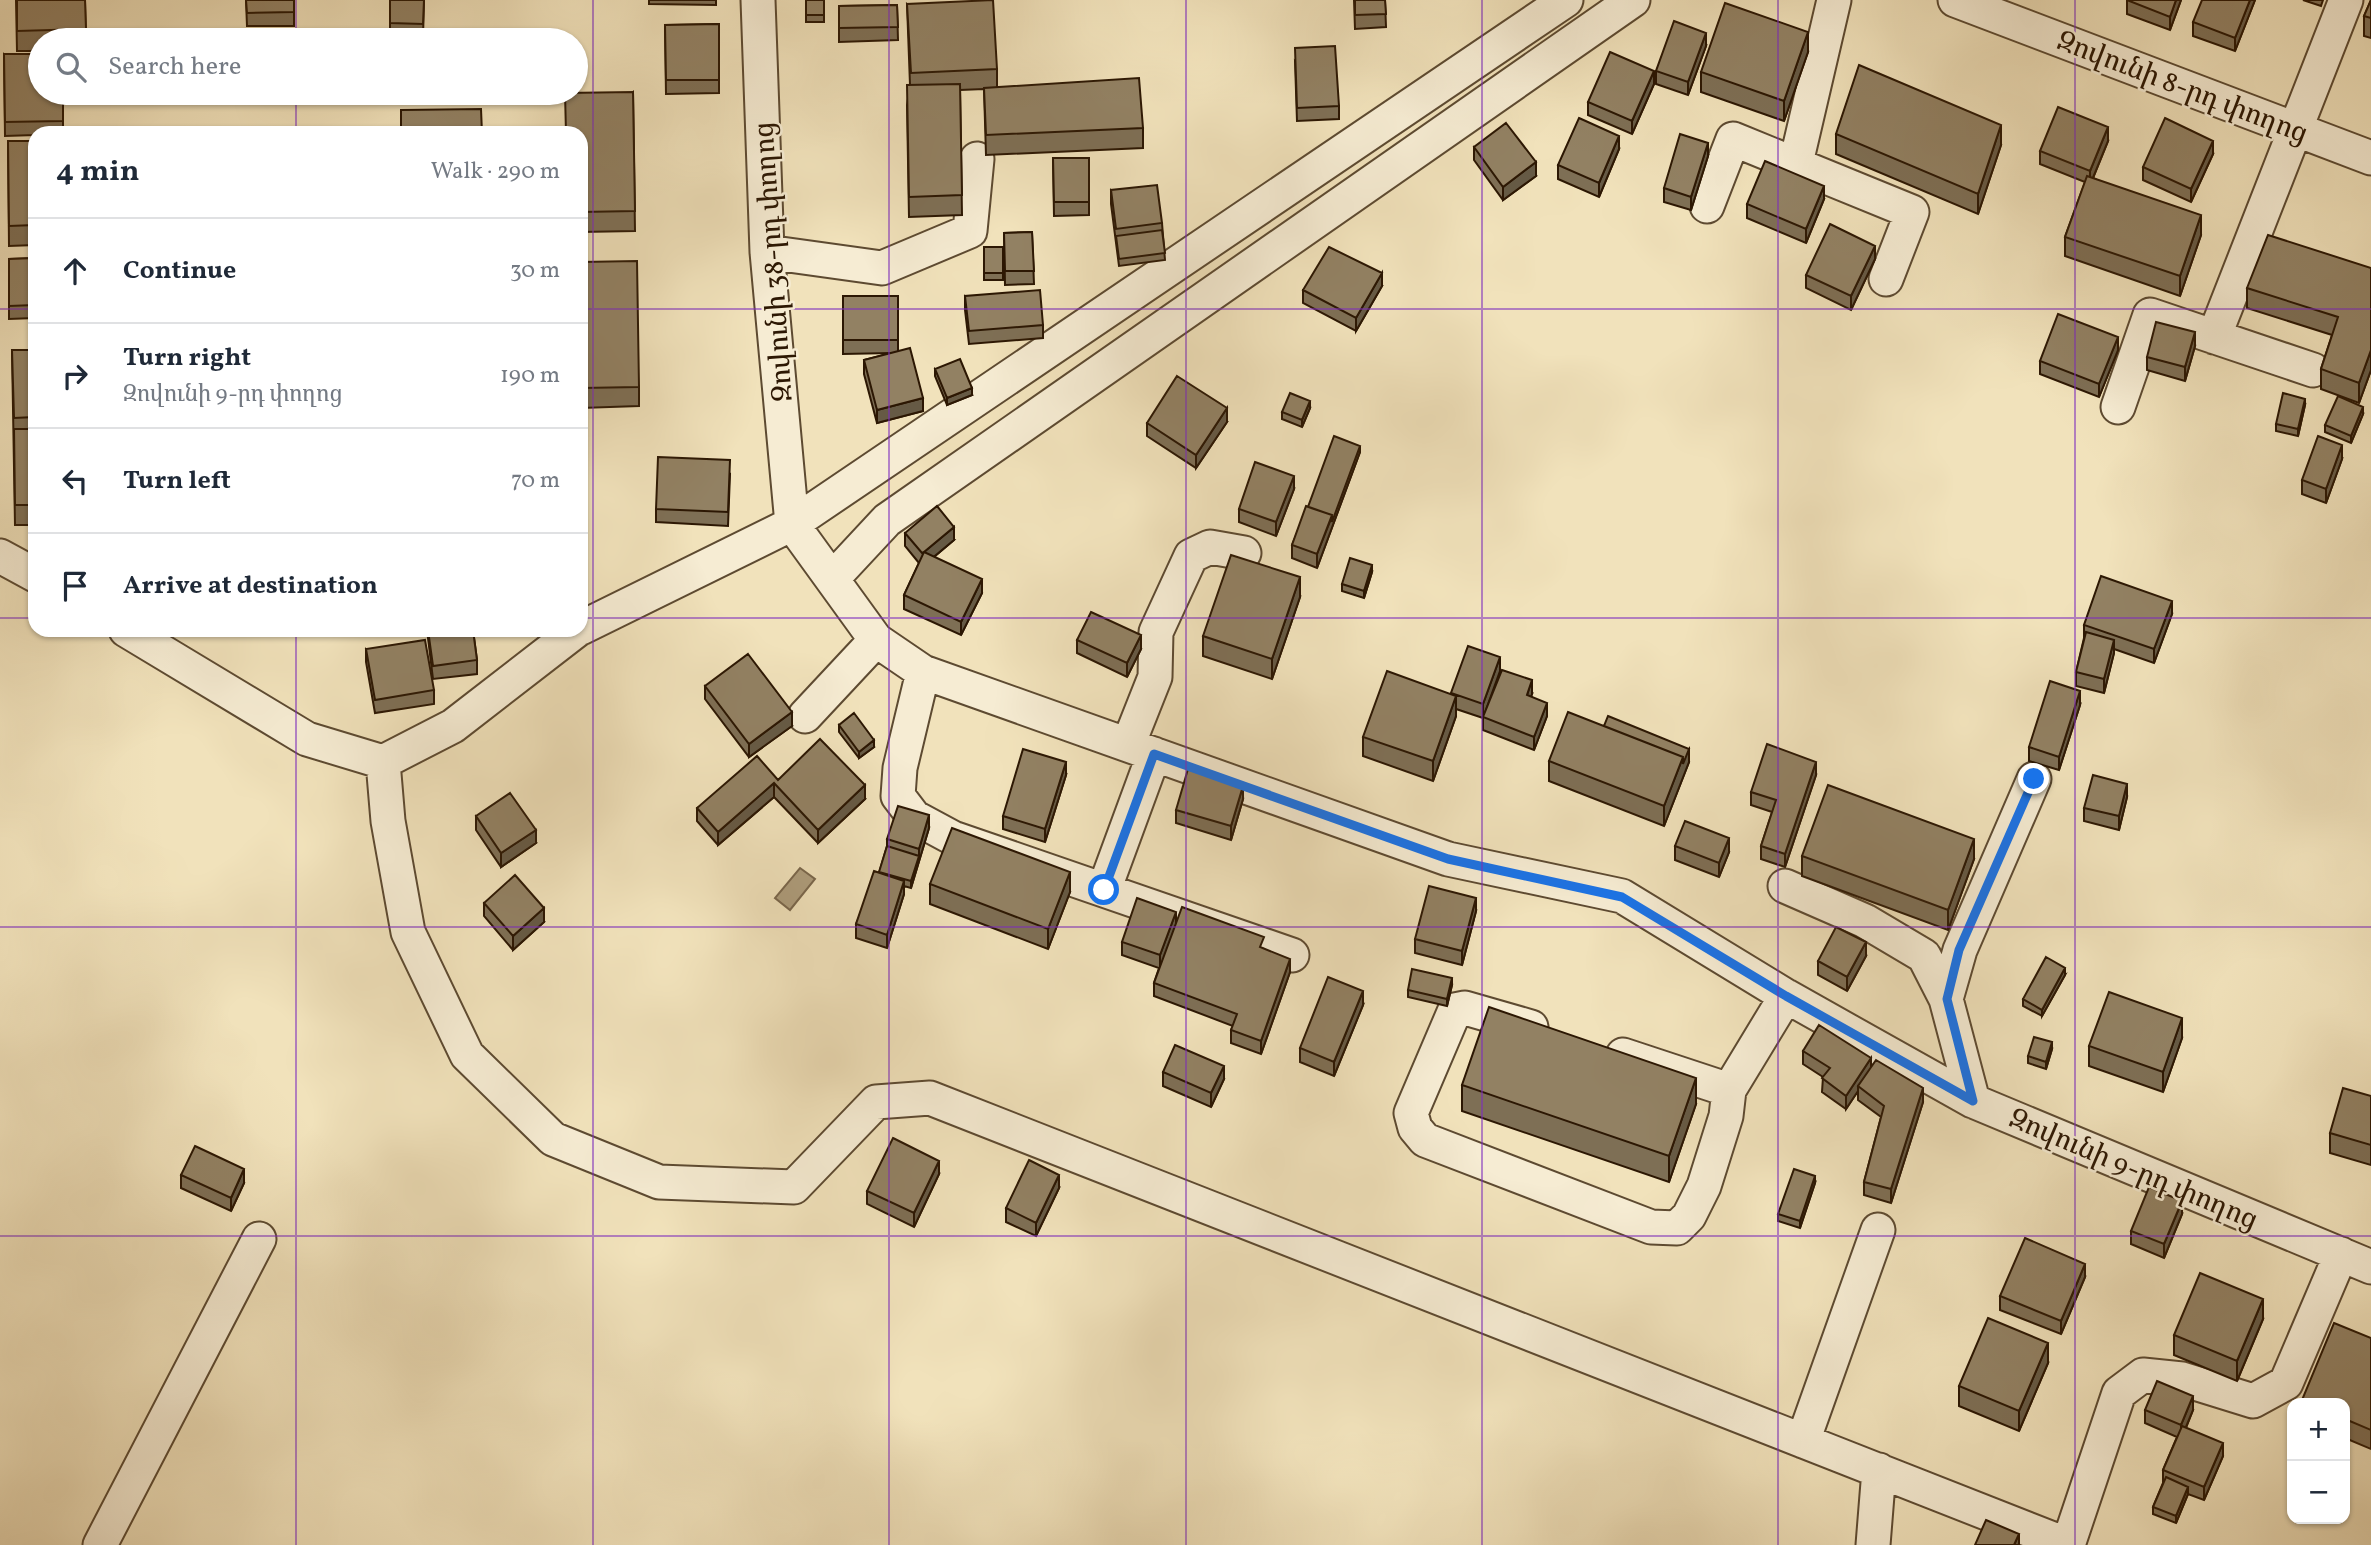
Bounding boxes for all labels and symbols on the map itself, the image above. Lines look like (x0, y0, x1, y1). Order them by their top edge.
street label: Զովունի 8-րդ փողոց (2051, 22, 2313, 154)
street label: Զովունի 38-րդ փողոց (745, 121, 804, 403)
route end (2018, 763, 2049, 794)
route start (1088, 874, 1119, 905)
street label: Զովունի 9-րդ փողոց (2002, 1100, 2264, 1240)

